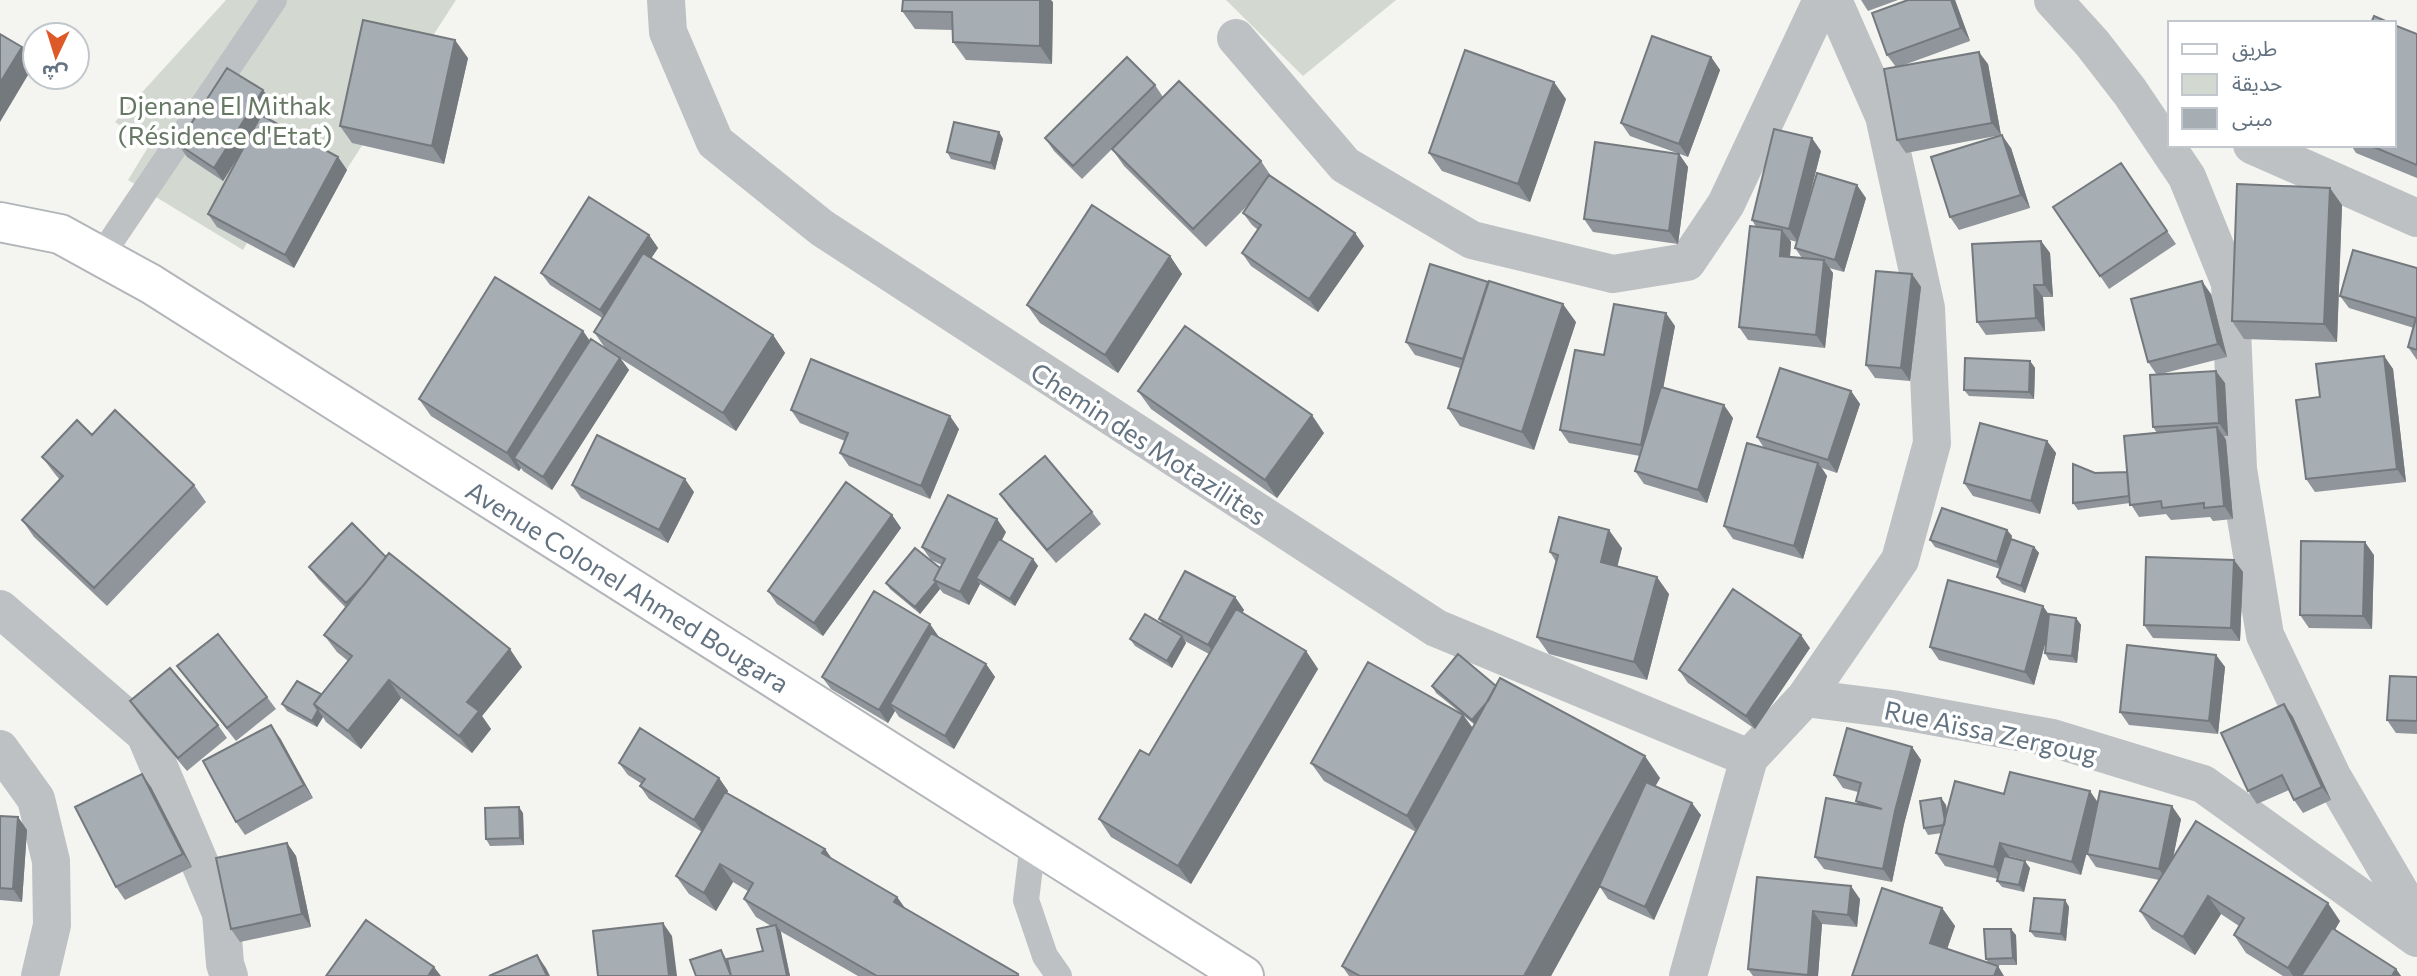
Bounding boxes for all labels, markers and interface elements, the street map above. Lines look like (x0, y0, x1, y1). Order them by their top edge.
north arrow (21, 21, 91, 91)
legend (2168, 21, 2396, 147)
text: طريق (2232, 35, 2277, 62)
text: ش (41, 61, 69, 86)
text: حديقة (2232, 70, 2282, 95)
park label: Djenane El Mithak (Résidence d'Etat) (118, 89, 332, 150)
text: مبنى (2232, 105, 2273, 131)
street label: Chemin des Motazilites (1025, 355, 1273, 531)
street label: Avenue Colonel Ahmed Bougara (461, 474, 795, 698)
street label: Rue Aïssa Zergoug (1882, 693, 2100, 769)

